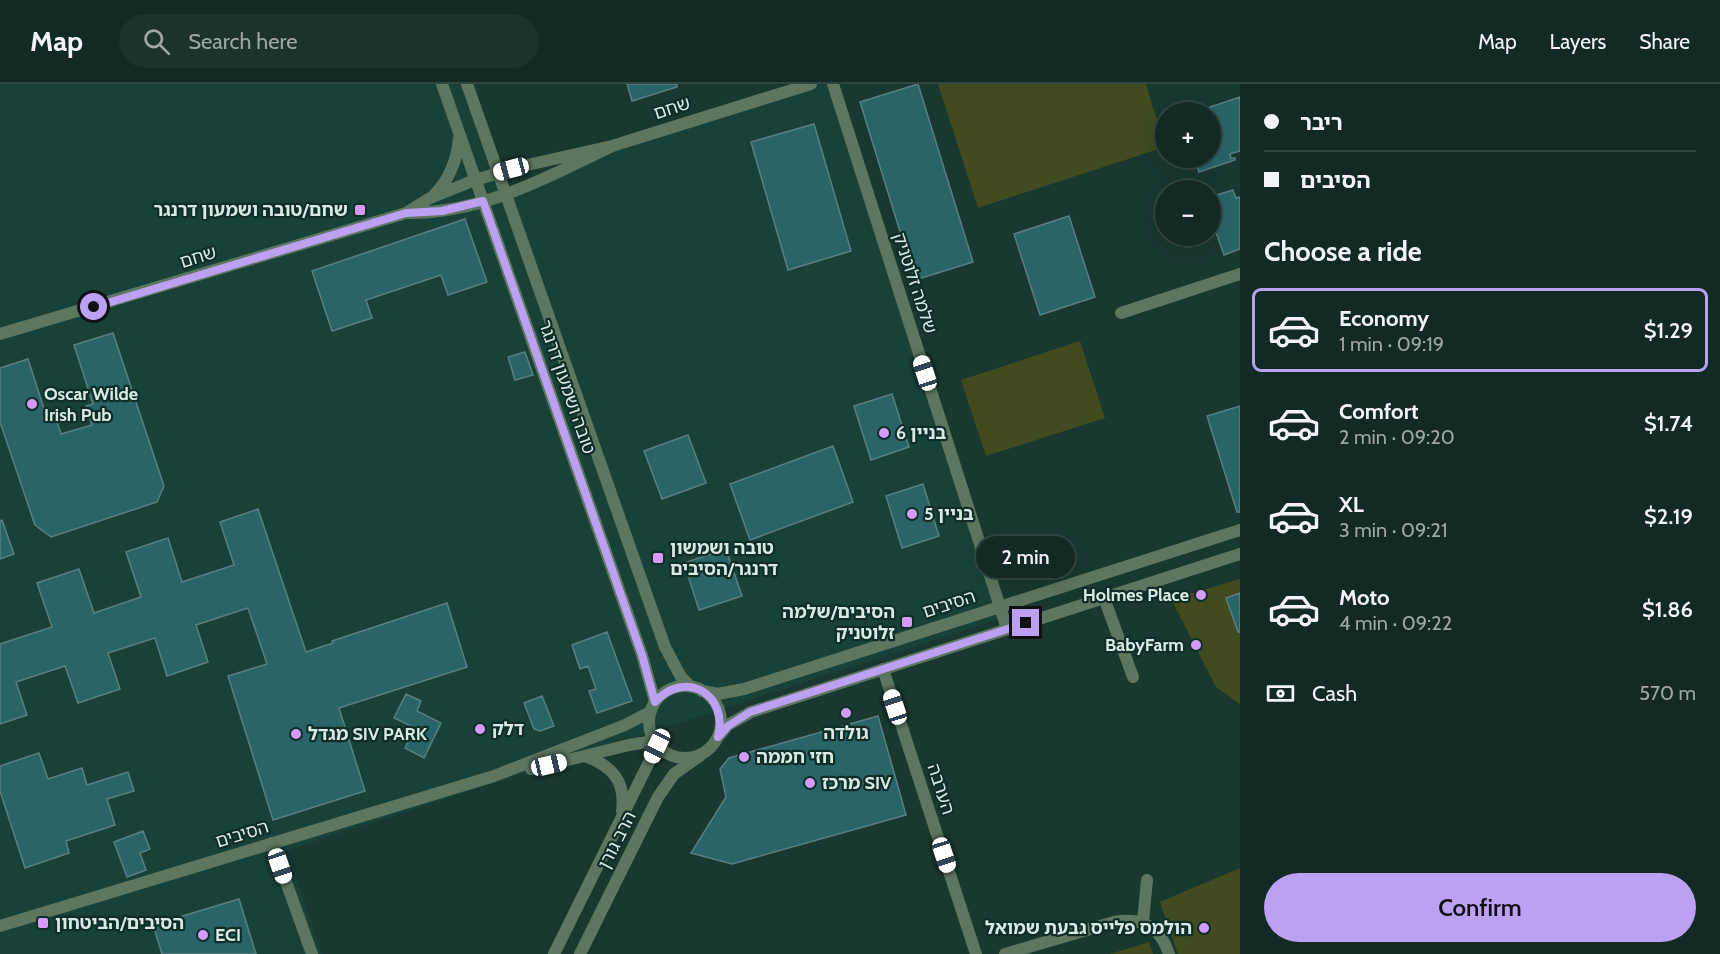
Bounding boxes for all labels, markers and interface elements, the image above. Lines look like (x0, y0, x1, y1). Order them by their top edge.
search box (119, 14, 539, 68)
text: Map (30, 24, 83, 58)
icon: search (140, 25, 173, 58)
text: Search here (188, 28, 297, 55)
text: Map (1478, 29, 1517, 54)
text: Layers (1550, 29, 1606, 54)
text: Share (1639, 29, 1690, 54)
street label: שחם (651, 92, 693, 124)
map controls (1155, 102, 1221, 246)
button: + (1155, 102, 1221, 168)
text: ריבר (1300, 109, 1343, 136)
car (491, 156, 531, 182)
text: הסיבים (1300, 167, 1371, 194)
button: − (1155, 180, 1221, 246)
place label: שחם/טובה ושמעון דרנגר (153, 199, 348, 221)
marker: שחם/טובה ושמעון דרנגר (353, 203, 367, 217)
street label: שלמה זלוטניק (888, 230, 942, 336)
text: Choose a ride (1264, 235, 1422, 268)
street label: שחם (177, 241, 219, 273)
route start (80, 293, 107, 320)
icon: car (1267, 303, 1321, 357)
text: Economy (1339, 305, 1429, 332)
street label: טובה ושמעון דרנגר (534, 317, 600, 457)
text: $1.29 (1644, 317, 1693, 344)
text: 1 min · 09:19 (1339, 332, 1444, 356)
car (911, 353, 939, 393)
place label: Oscar Wilde Irish Pub (44, 383, 138, 426)
icon: car (1267, 396, 1321, 450)
marker: Oscar Wilde Irish Pub (25, 397, 39, 411)
text: Comfort (1339, 398, 1418, 425)
text: $1.74 (1644, 410, 1693, 437)
place label: בניין 6 (896, 422, 946, 444)
text: 2 min · 09:20 (1339, 425, 1455, 449)
marker: בניין 6 (877, 426, 891, 440)
icon: car (1267, 489, 1321, 543)
text: XL (1339, 491, 1364, 518)
place label: בניין 5 (924, 503, 974, 525)
text: $2.19 (1644, 503, 1693, 530)
marker: בניין 5 (905, 507, 919, 521)
text: 3 min · 09:21 (1339, 518, 1448, 542)
callout: 2 min (976, 536, 1076, 578)
place label: טובה ושמשון דרנגר/הסיבים (670, 537, 778, 580)
text: 2 min (1001, 545, 1050, 569)
marker: טובה ושמשון דרנגר/הסיבים (651, 551, 665, 565)
icon: car (1267, 582, 1321, 636)
place label: Holmes Place (1083, 584, 1189, 606)
text: Moto (1339, 584, 1390, 611)
street label: הסיבים (920, 585, 978, 623)
marker: Holmes Place (1194, 588, 1208, 602)
text: $1.86 (1642, 596, 1693, 623)
place label: הסיבים/שלמה זלוטניק (782, 601, 895, 644)
route end (1012, 609, 1039, 636)
text: 4 min · 09:22 (1339, 611, 1452, 635)
marker: הסיבים/שלמה זלוטניק (900, 615, 914, 629)
place label: BabyFarm (1105, 634, 1184, 656)
marker: BabyFarm (1189, 638, 1203, 652)
icon: cash (1264, 677, 1297, 710)
text: Cash (1312, 680, 1357, 707)
text: 570 m (1639, 681, 1696, 705)
car (881, 687, 909, 727)
marker: גולדה (839, 706, 853, 720)
place label: דלק (492, 718, 524, 740)
marker: דלק (473, 722, 487, 736)
place label: גולדה (823, 722, 869, 744)
place label: מגדל SIV PARK (308, 723, 428, 745)
car (641, 726, 673, 766)
marker: מגדל SIV PARK (289, 727, 303, 741)
place label: חזי חממה (756, 746, 834, 768)
marker: חזי חממה (737, 750, 751, 764)
car (529, 752, 569, 778)
street label: הערבה (922, 761, 960, 817)
place label: מרכז SIV (822, 772, 892, 794)
marker: מרכז SIV (803, 776, 817, 790)
street label: הרב גורן (593, 808, 641, 872)
street label: הסיבים (213, 816, 271, 852)
car (930, 835, 958, 875)
car (266, 846, 294, 886)
button: Confirm (1264, 873, 1696, 942)
place label: הסיבים/הביטחון (55, 912, 184, 934)
marker: הסיבים/הביטחון (36, 916, 50, 930)
place label: הולמס פלייס גבעת שמואל (985, 917, 1192, 939)
marker: הולמס פלייס גבעת שמואל (1197, 921, 1211, 935)
place label: ECI (215, 924, 241, 946)
marker: ECI (196, 928, 210, 942)

